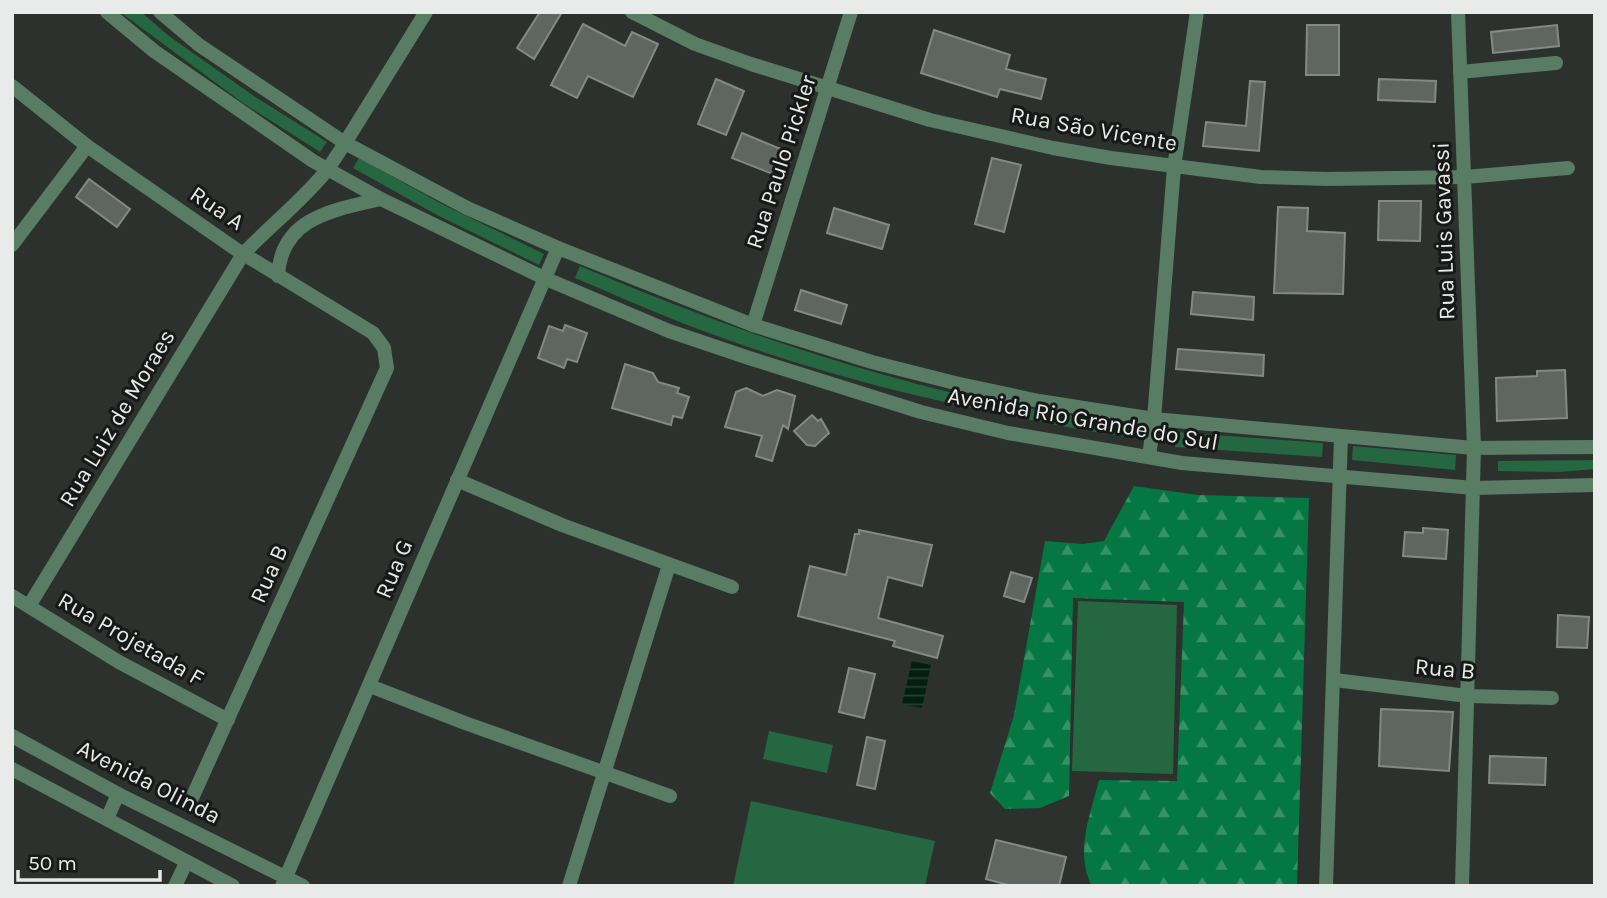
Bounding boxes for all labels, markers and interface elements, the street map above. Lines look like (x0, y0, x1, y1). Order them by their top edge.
street label: Rua Paulo Pickler (740, 71, 822, 252)
street label: Rua São Vicente (1009, 101, 1179, 157)
street label: Rua Luis Gavassi (1427, 142, 1461, 320)
street label: Rua A (185, 180, 249, 236)
street label: Rua Luiz de Moraes (53, 325, 181, 511)
street label: Avenida Rio Grande do Sul (946, 382, 1220, 456)
street label: Rua G (370, 536, 418, 602)
street label: Rua B (244, 541, 294, 607)
street label: Rua Projetada F (53, 586, 209, 692)
street label: Rua B (1414, 653, 1476, 685)
street label: Avenida Olinda (73, 734, 225, 830)
scale bar (18, 838, 159, 882)
text: 50 m (28, 851, 77, 875)

